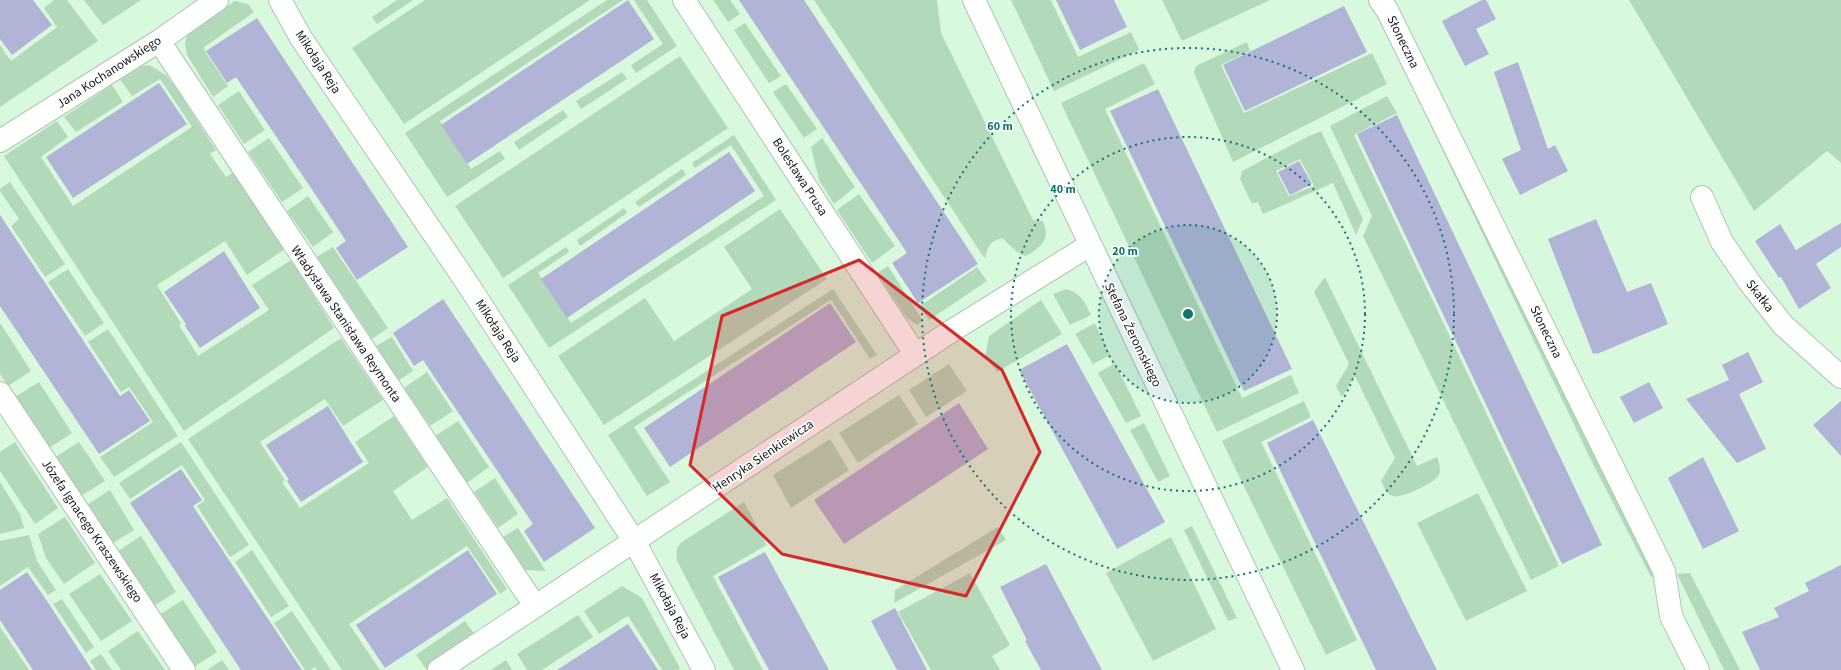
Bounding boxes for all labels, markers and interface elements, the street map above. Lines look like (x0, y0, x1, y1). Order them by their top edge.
street label: Słoneczna (1383, 13, 1423, 71)
street label: Mikołaja Reja (291, 27, 345, 97)
street label: Jana Kochanowskiego (53, 31, 165, 113)
text: 60 m (987, 118, 1013, 135)
street label: Bolesława Prusa (768, 135, 832, 219)
text: 40 m (1050, 181, 1076, 198)
street label: Władysława Stanisława Reymonta (287, 242, 405, 406)
text: 20 m (1112, 243, 1138, 260)
street label: Skałka (1742, 276, 1778, 316)
street label: Stefana Żeromskiego (1100, 280, 1166, 390)
street label: Mikołaja Reja (471, 296, 525, 366)
street label: Słoneczna (1526, 303, 1566, 361)
centre of rings (1181, 307, 1195, 321)
street label: Henryka Sienkiewicza (709, 415, 817, 497)
street label: Józefa Ignacego Kraszewskiego (37, 456, 147, 606)
street label: Mikołaja Reja (645, 570, 695, 642)

